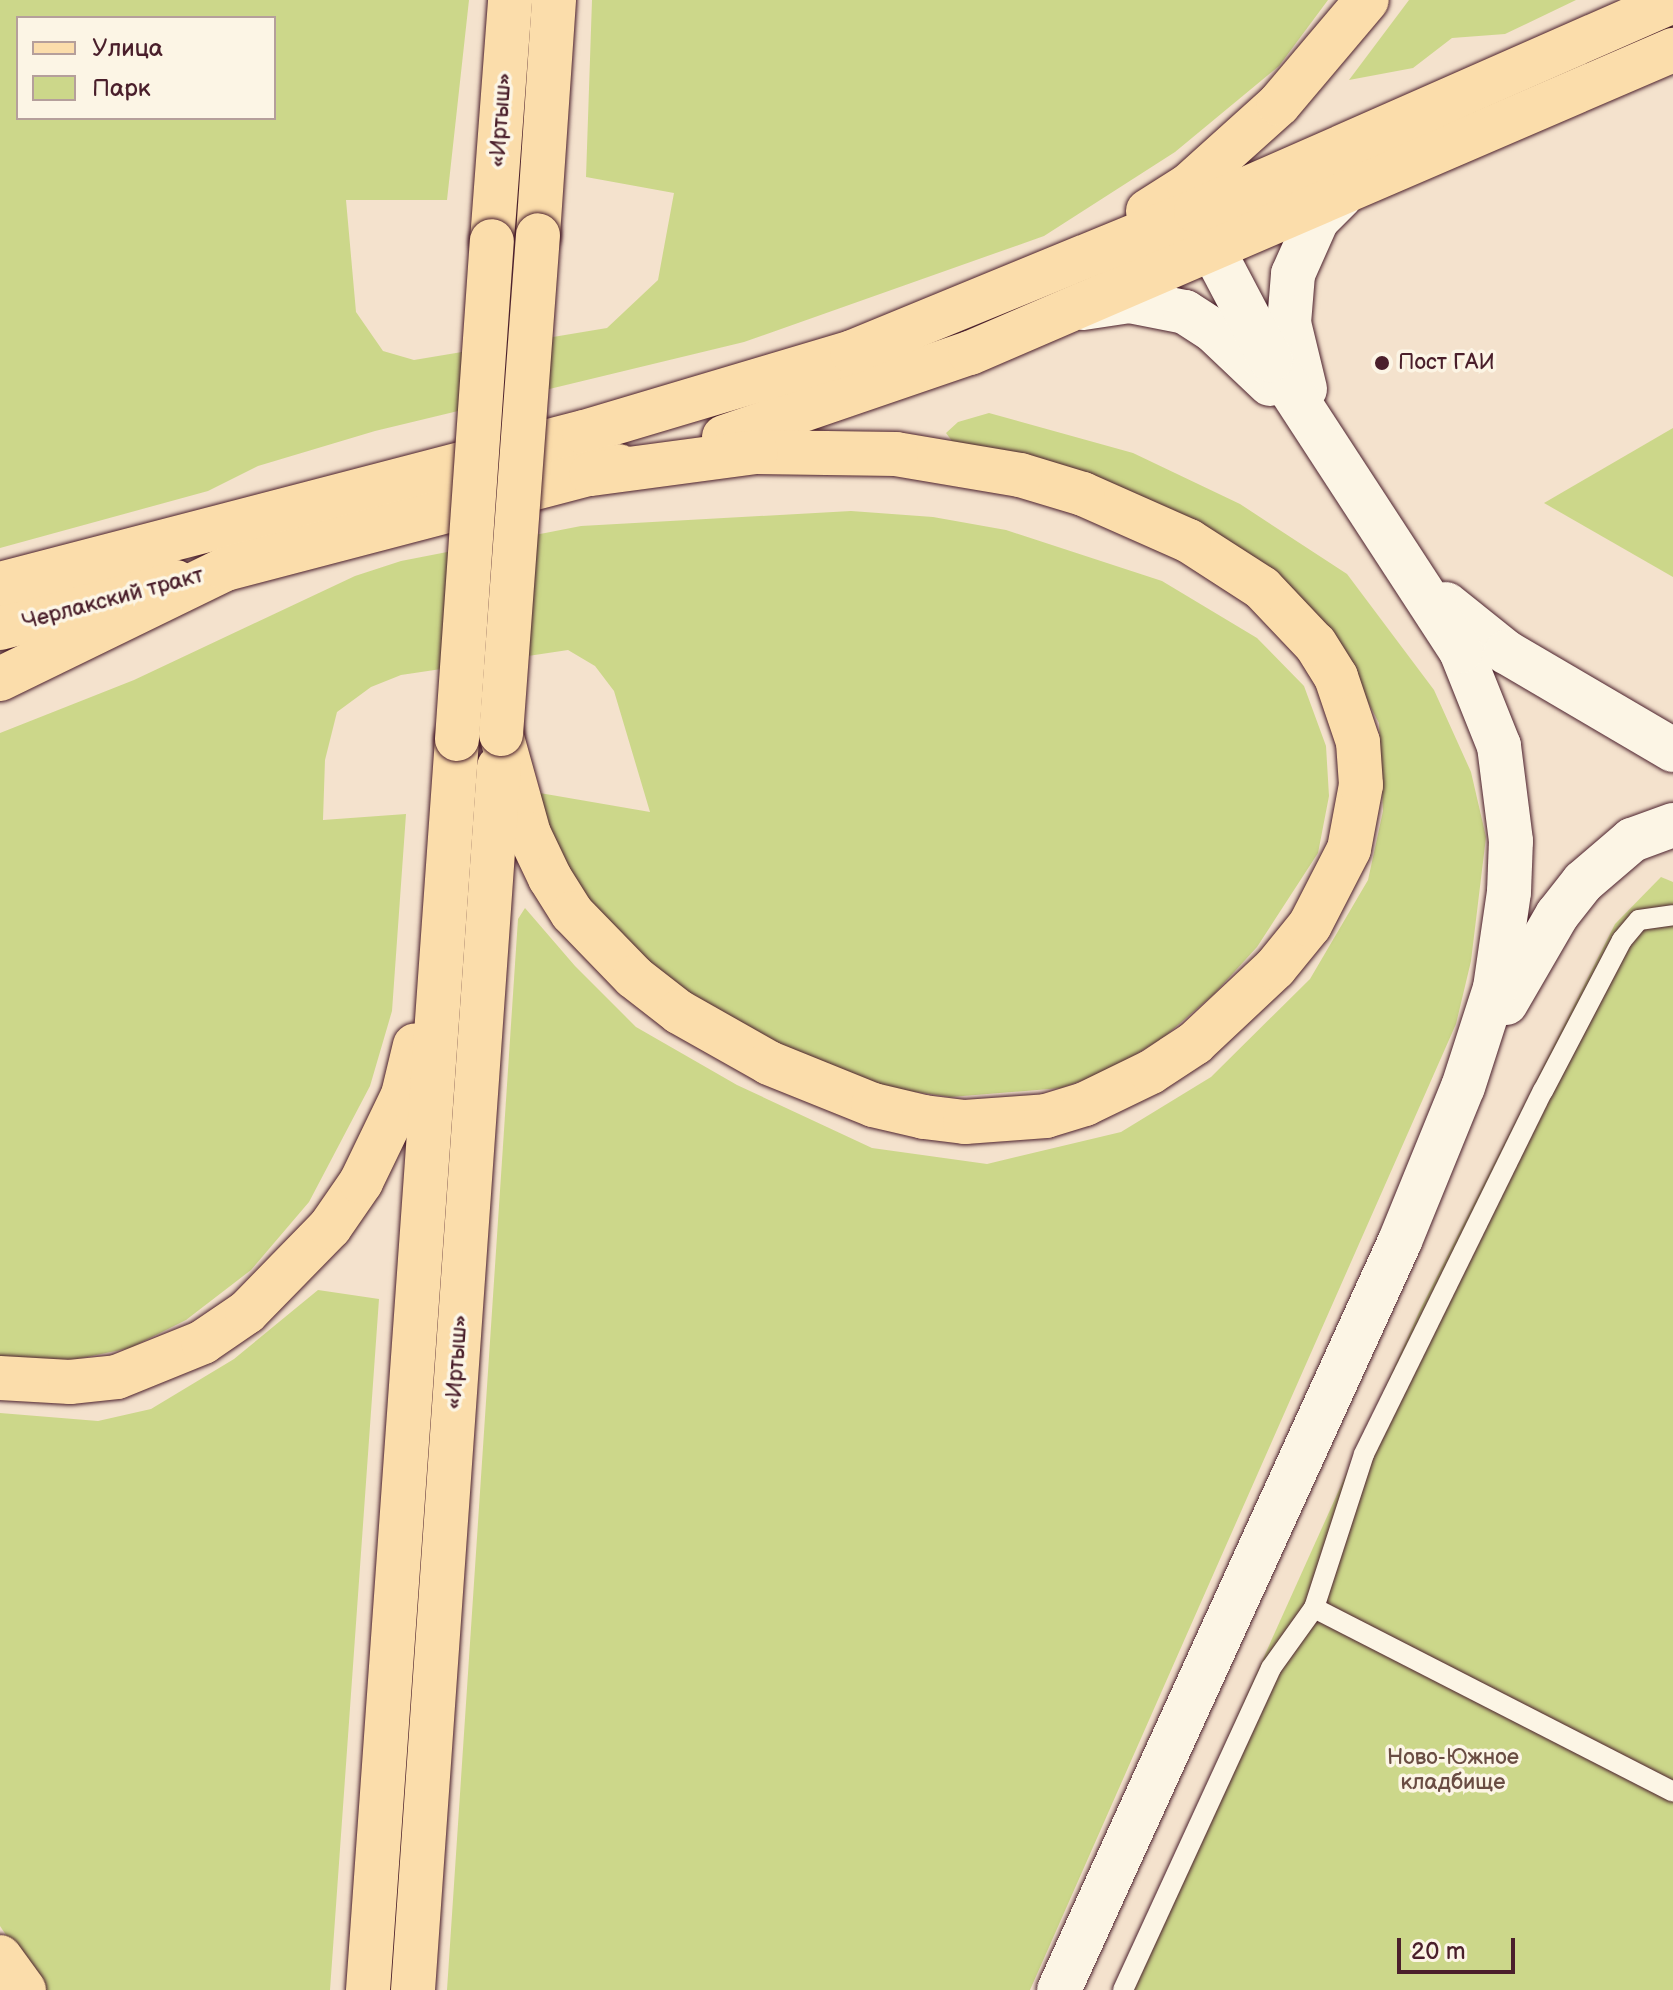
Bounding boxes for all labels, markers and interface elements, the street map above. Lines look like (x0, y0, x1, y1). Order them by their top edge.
legend (16, 16, 276, 120)
text: Улица (92, 34, 163, 63)
street label: «Иртыш» (485, 72, 517, 168)
text: Парк (92, 74, 150, 103)
place label: Пост ГАИ (1398, 350, 1495, 376)
marker: Пост ГАИ (1373, 354, 1391, 372)
street label: Черлакский тракт (19, 562, 207, 636)
street label: «Иртыш» (441, 1314, 473, 1410)
park label: Ново-Южное кладбище (1387, 1744, 1519, 1796)
scale bar (1401, 1922, 1519, 1972)
text: 20 m (1411, 1937, 1466, 1966)

